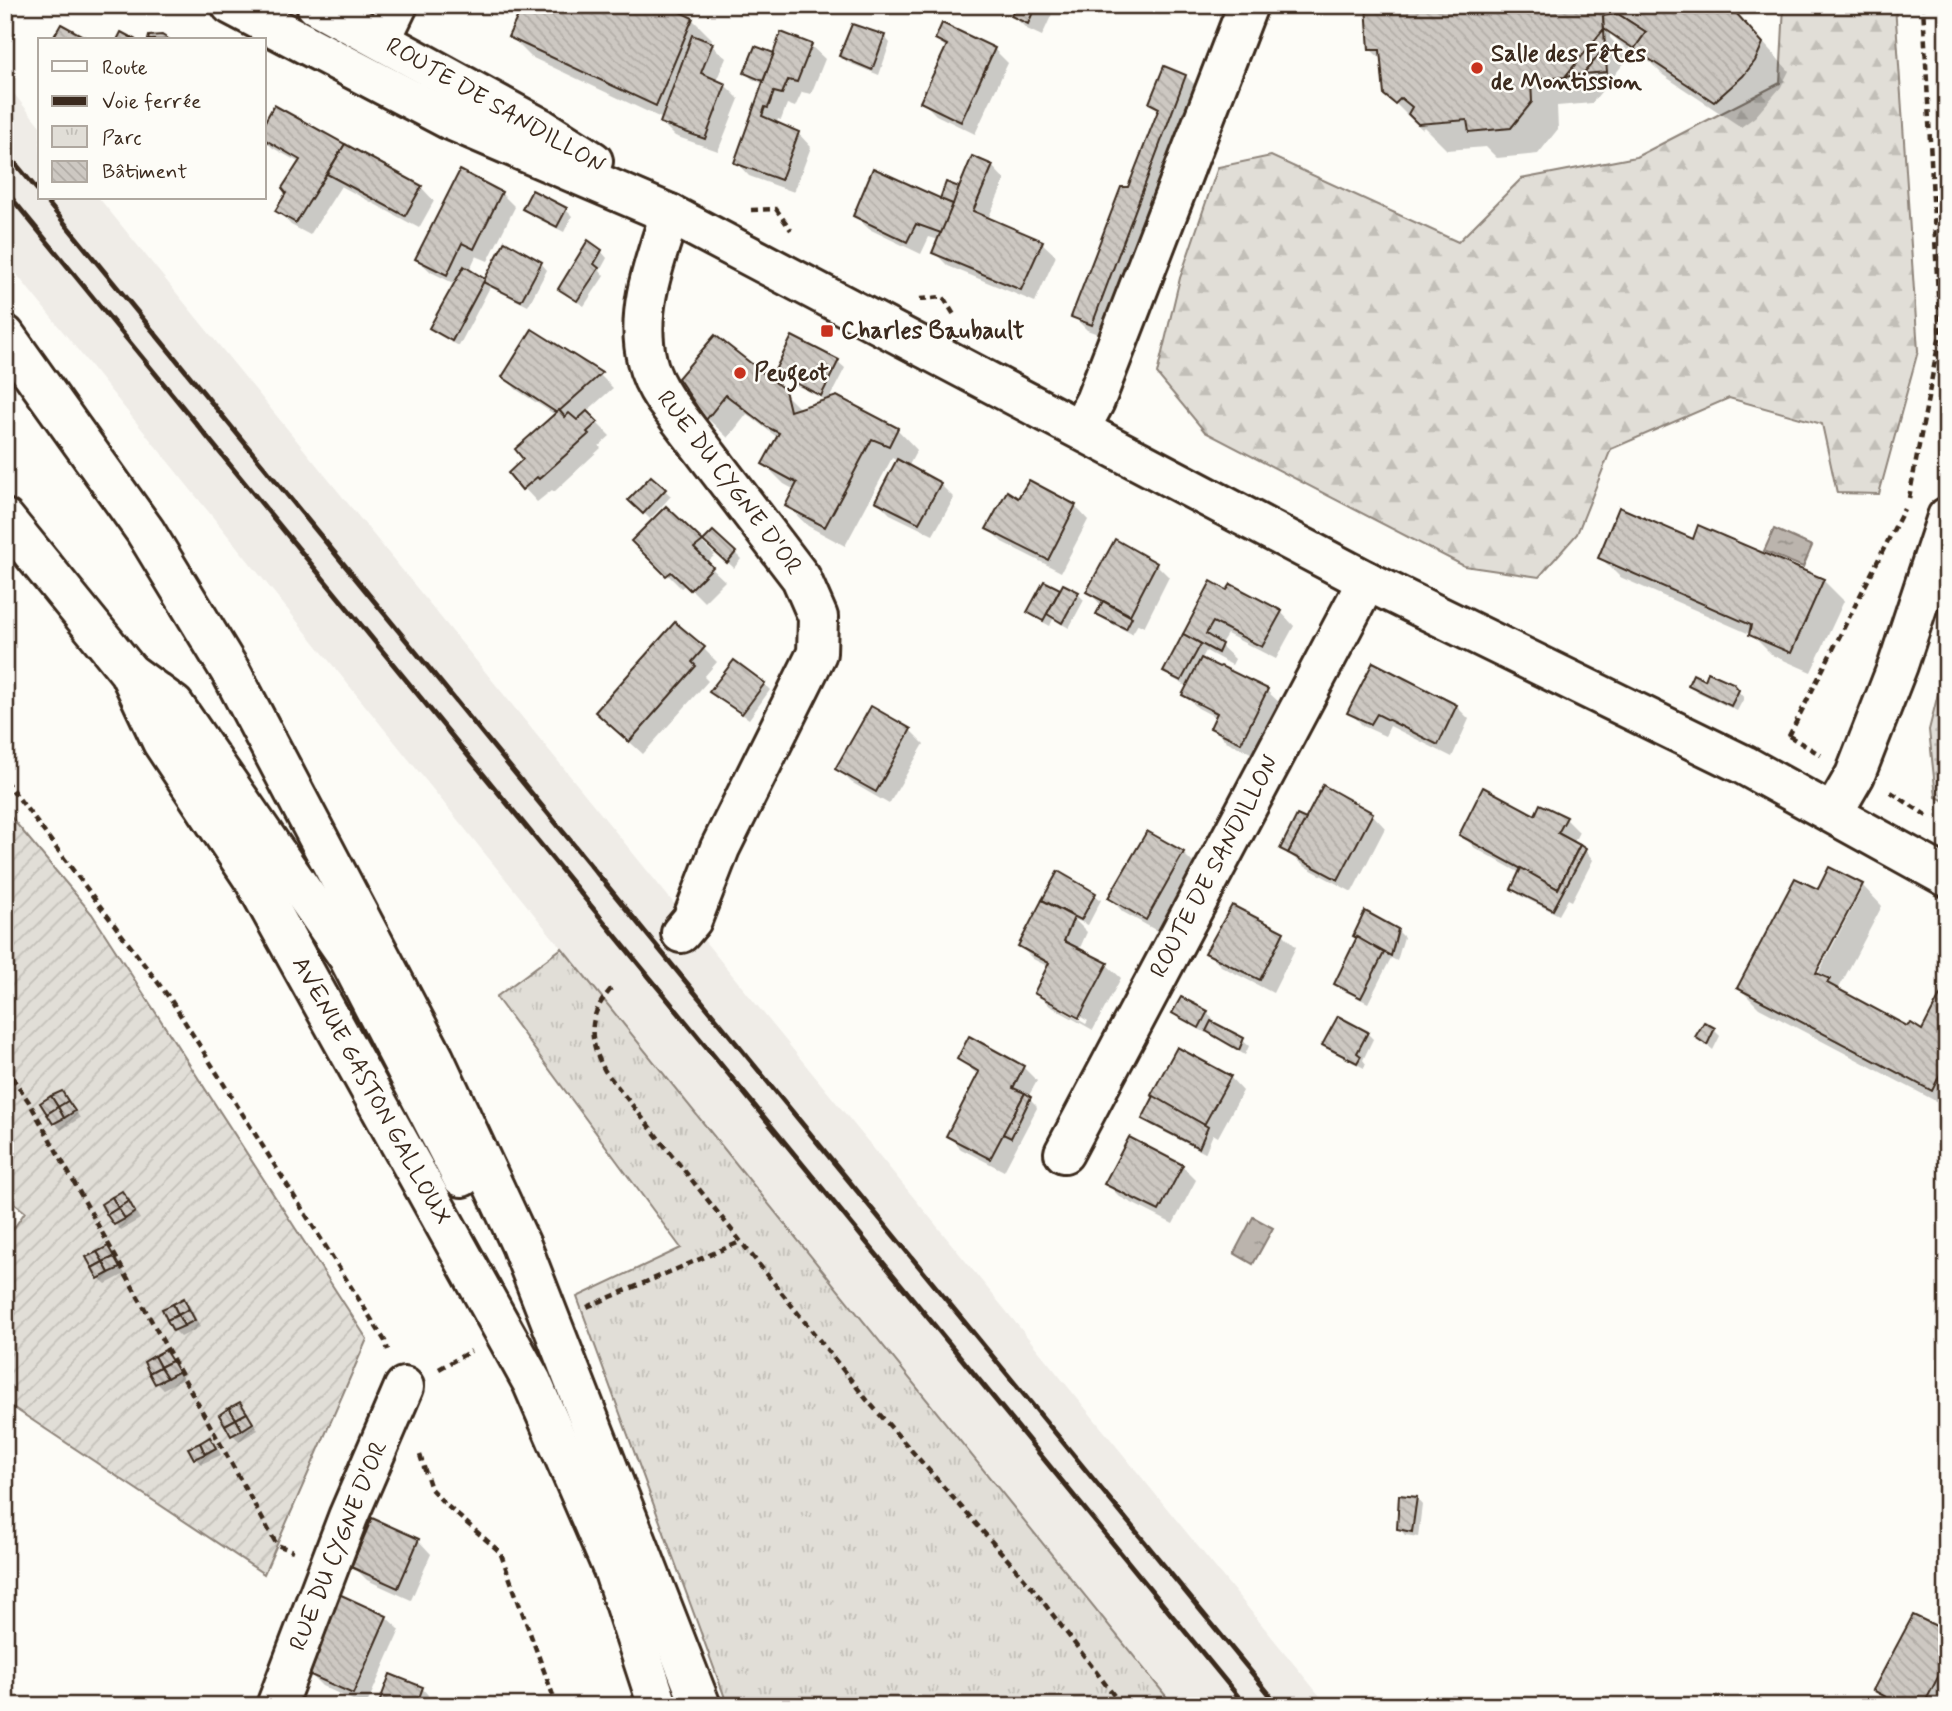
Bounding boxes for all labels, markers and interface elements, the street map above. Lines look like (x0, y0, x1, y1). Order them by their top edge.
street label: ROUTE DE SANDILLON (380, 31, 610, 182)
legend (38, 38, 266, 200)
place label: Salle des Fêtes de Montission (1491, 39, 1647, 98)
text: Route (102, 54, 148, 82)
marker: Salle des Fêtes de Montission (1469, 60, 1485, 76)
text: Voie ferrée (102, 88, 201, 116)
text: Parc (102, 124, 142, 152)
text: Bâtiment (102, 158, 187, 186)
place label: Charles Baubault (841, 316, 1025, 347)
marker: Charles Baubault (819, 323, 835, 339)
place label: Peugeot (754, 358, 830, 392)
marker: Peugeot (732, 365, 748, 381)
street label: RUE DU CYGNE D'OR (649, 384, 809, 582)
street label: ROUTE DE SANDILLON (1143, 750, 1287, 984)
street label: AVENUE GASTON GALLOUX (284, 951, 458, 1231)
street label: RUE DU CYGNE D'OR (283, 1437, 395, 1655)

